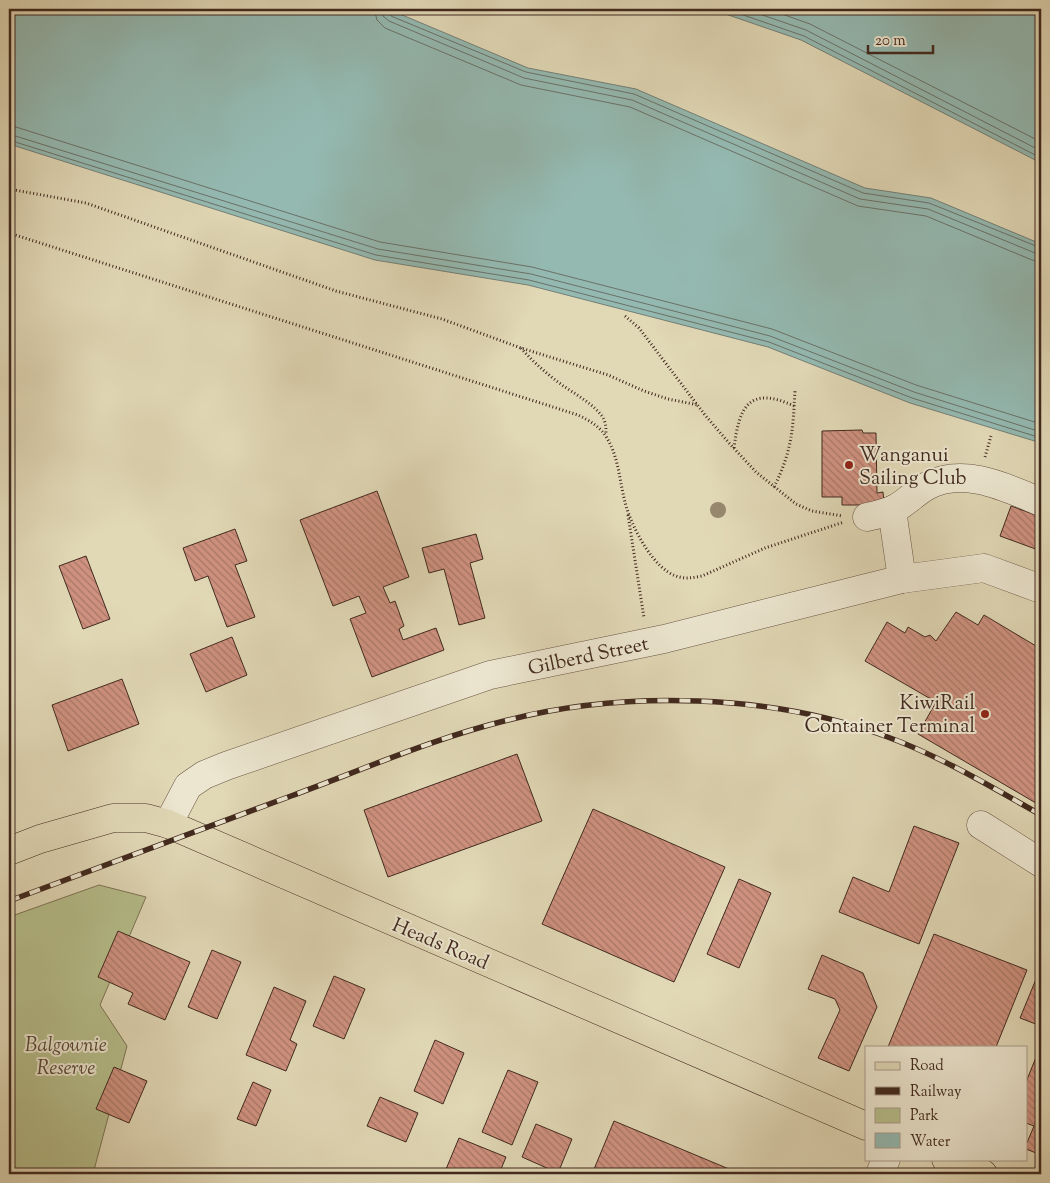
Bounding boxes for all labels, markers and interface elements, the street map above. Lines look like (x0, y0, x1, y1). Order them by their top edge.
scale bar (868, 22, 932, 54)
text: 20 m (875, 31, 906, 52)
place label: Wanganui Sailing Club (859, 442, 967, 494)
marker: Wanganui Sailing Club (843, 459, 855, 471)
street label: Gilberd Street (525, 630, 652, 684)
place label: KiwiRail Container Terminal (804, 690, 975, 742)
marker: KiwiRail Container Terminal (979, 708, 991, 720)
street label: Heads Road (387, 912, 493, 979)
park label: Balgownie Reserve (25, 1032, 107, 1084)
legend (865, 1046, 1028, 1160)
text: Road (910, 1056, 944, 1077)
text: Railway (910, 1082, 962, 1103)
text: Park (910, 1106, 939, 1127)
text: Water (910, 1132, 951, 1153)

